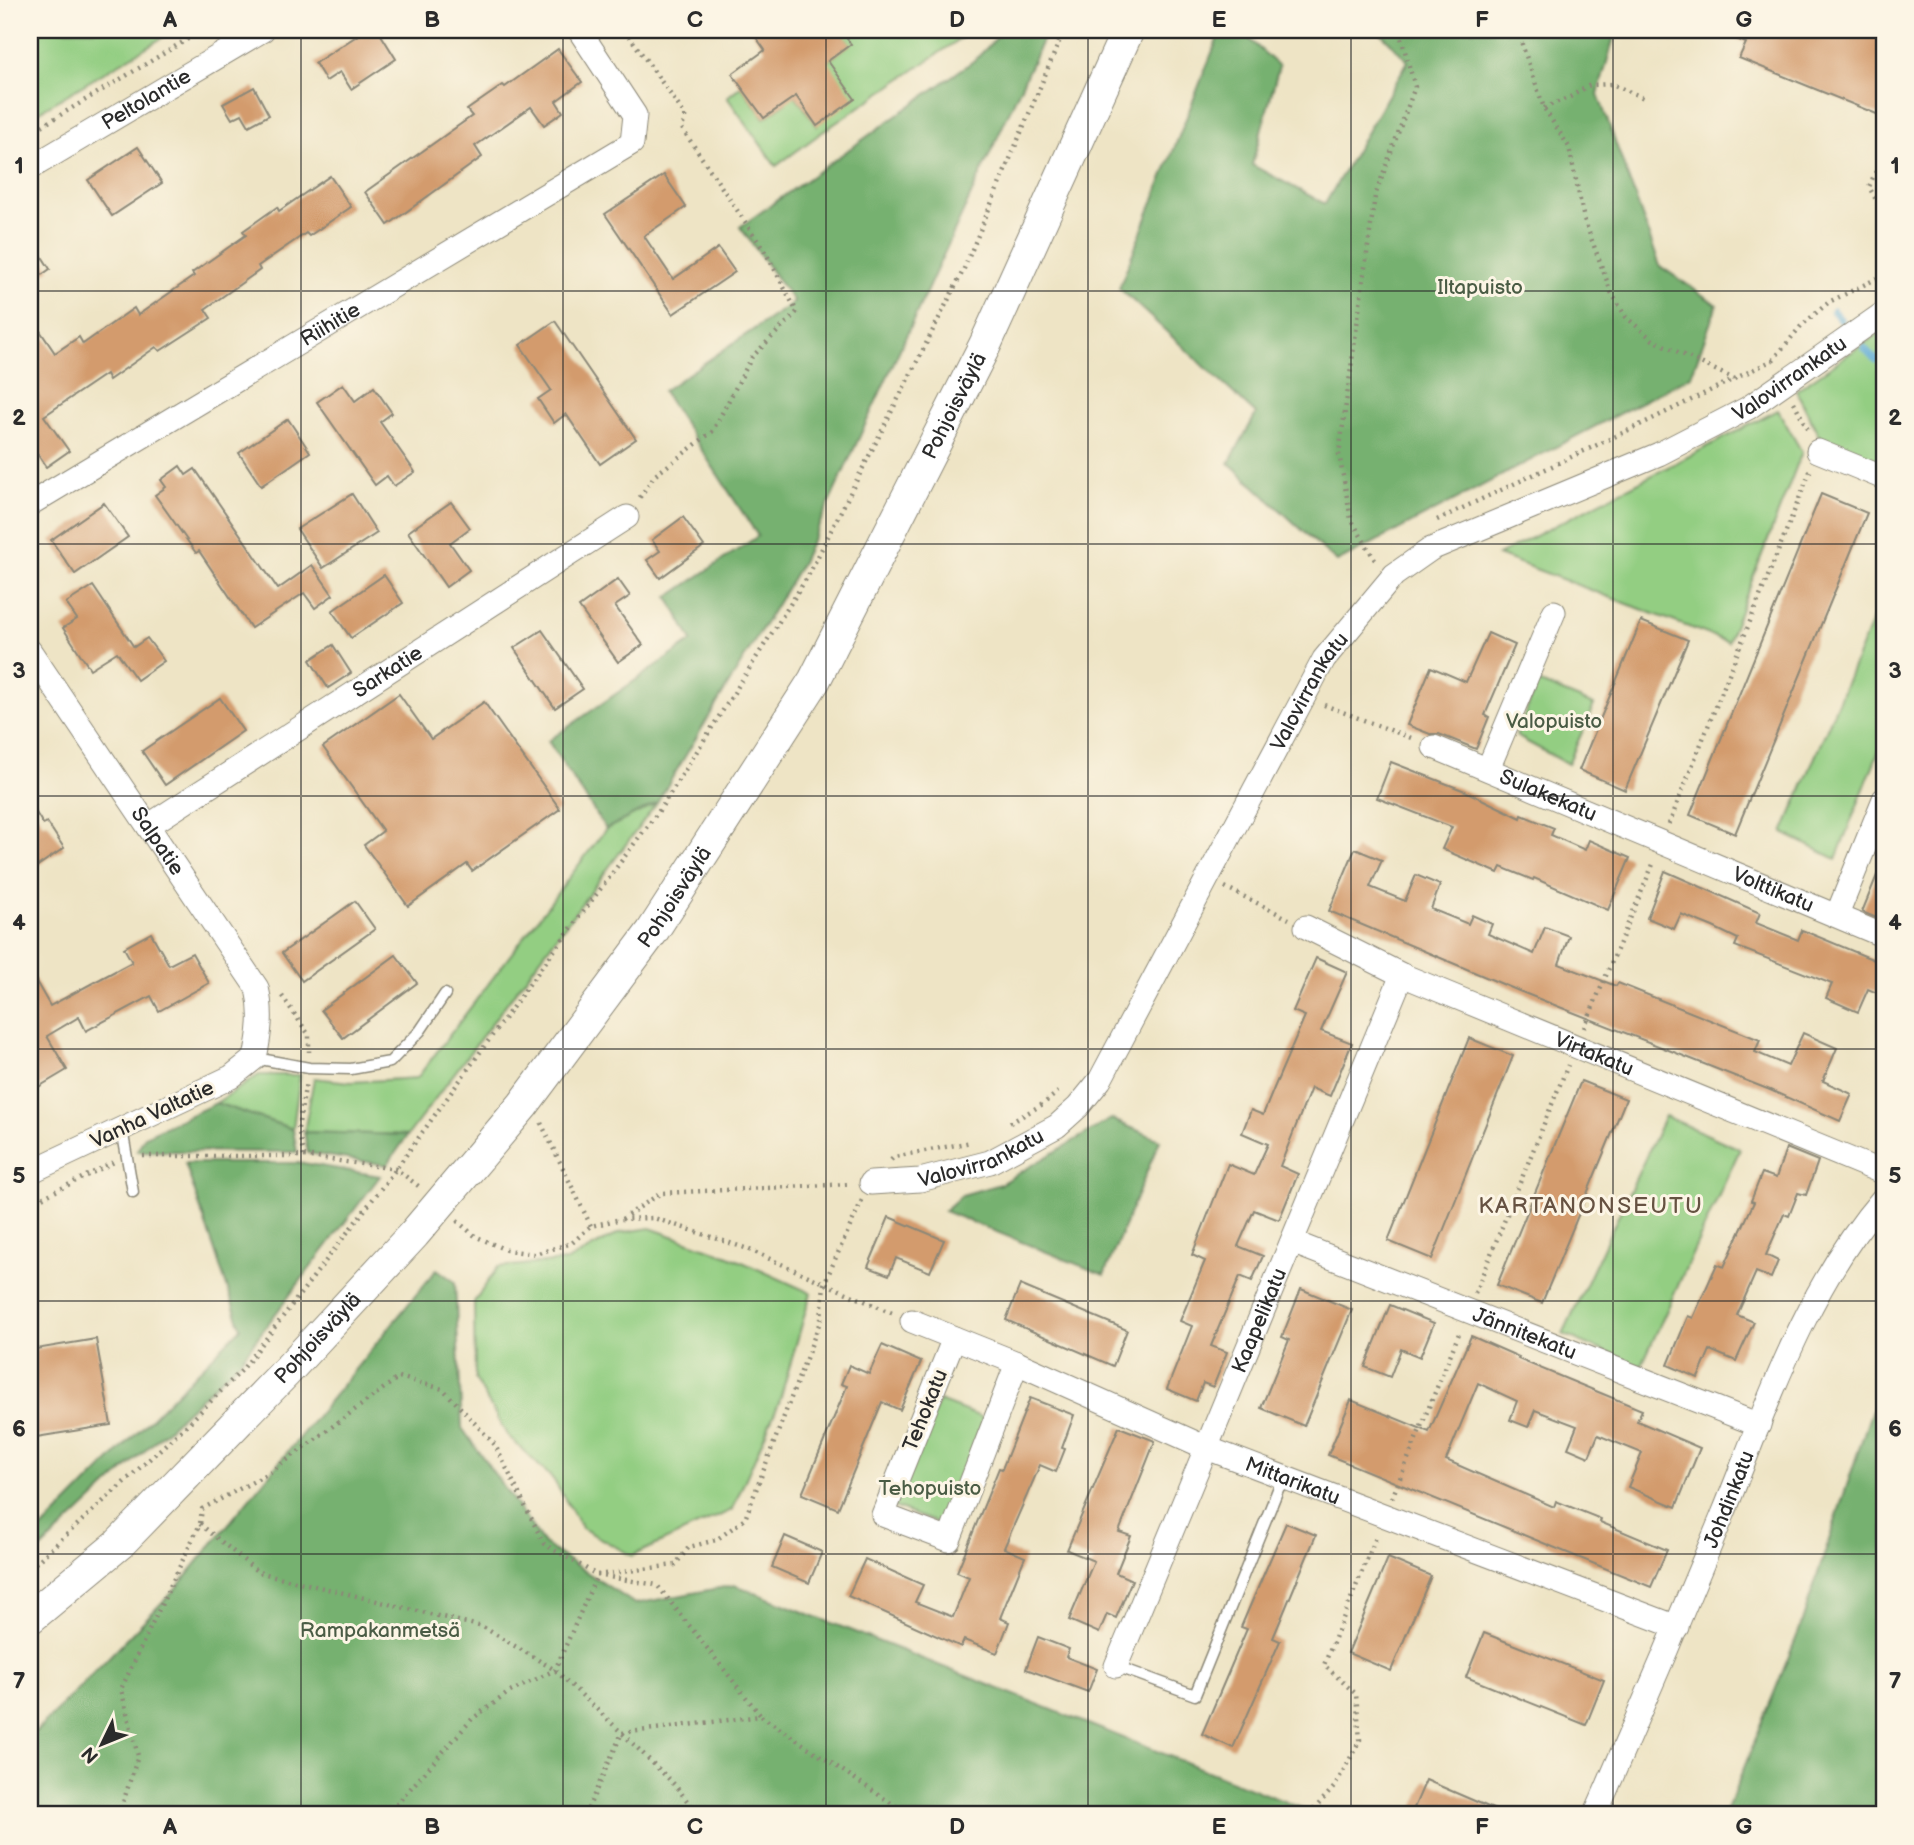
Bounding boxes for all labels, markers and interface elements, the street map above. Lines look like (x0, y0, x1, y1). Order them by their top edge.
text: A (162, 6, 178, 34)
text: B (424, 6, 440, 34)
text: C (687, 6, 703, 34)
text: D (949, 6, 965, 34)
text: E (1212, 6, 1227, 34)
text: F (1475, 6, 1489, 34)
text: G (1736, 6, 1753, 34)
street label: Peltolantie (97, 64, 196, 136)
text: 1 (14, 152, 24, 180)
text: 1 (1890, 152, 1900, 180)
park label: Iltapuisto (1437, 275, 1523, 300)
street label: Riihitie (296, 297, 365, 352)
street label: Valovirrankatu (1729, 331, 1852, 427)
street label: Pohjoisväylä (917, 349, 992, 463)
text: 2 (12, 404, 26, 432)
text: 2 (1888, 404, 1902, 432)
street label: Valovirrankatu (1266, 627, 1354, 755)
street label: Sarkatie (348, 640, 427, 704)
text: 3 (12, 657, 26, 685)
text: 3 (1888, 657, 1902, 685)
park label: Valopuisto (1506, 709, 1602, 734)
street label: Sulakekatu (1496, 764, 1601, 827)
street label: Salpatie (126, 802, 189, 880)
street label: Pohjoisväylä (633, 842, 717, 953)
street label: Volttikatu (1729, 862, 1817, 918)
text: 4 (12, 909, 26, 937)
text: 4 (1888, 909, 1902, 937)
street label: Virtakatu (1551, 1027, 1637, 1082)
street label: Vanha Valtatie (87, 1075, 218, 1154)
street label: Valovirrankatu (915, 1123, 1048, 1193)
text: 5 (12, 1162, 26, 1190)
text: 5 (1888, 1162, 1902, 1190)
district label: KARTANONSEUTU (1478, 1192, 1704, 1220)
street label: Kaapelikatu (1227, 1264, 1292, 1377)
street label: Pohjoisväylä (269, 1287, 367, 1389)
street label: Jännitekatu (1469, 1302, 1580, 1365)
street label: Tehokatu (898, 1366, 953, 1455)
text: 6 (12, 1415, 26, 1443)
text: 6 (1888, 1415, 1902, 1443)
street label: Johdinkatu (1698, 1447, 1760, 1552)
street label: Mittarikatu (1242, 1452, 1344, 1511)
park label: Tehopuisto (878, 1476, 982, 1501)
park label: Rampakanmetsä (300, 1618, 460, 1643)
text: 7 (13, 1667, 26, 1695)
text: 7 (1889, 1667, 1902, 1695)
north arrow (66, 1708, 136, 1778)
text: N (77, 1742, 104, 1768)
text: A (162, 1813, 178, 1841)
text: B (424, 1813, 440, 1841)
text: C (687, 1813, 703, 1841)
text: D (949, 1813, 965, 1841)
text: E (1212, 1813, 1227, 1841)
text: F (1475, 1813, 1489, 1841)
text: G (1736, 1813, 1753, 1841)

